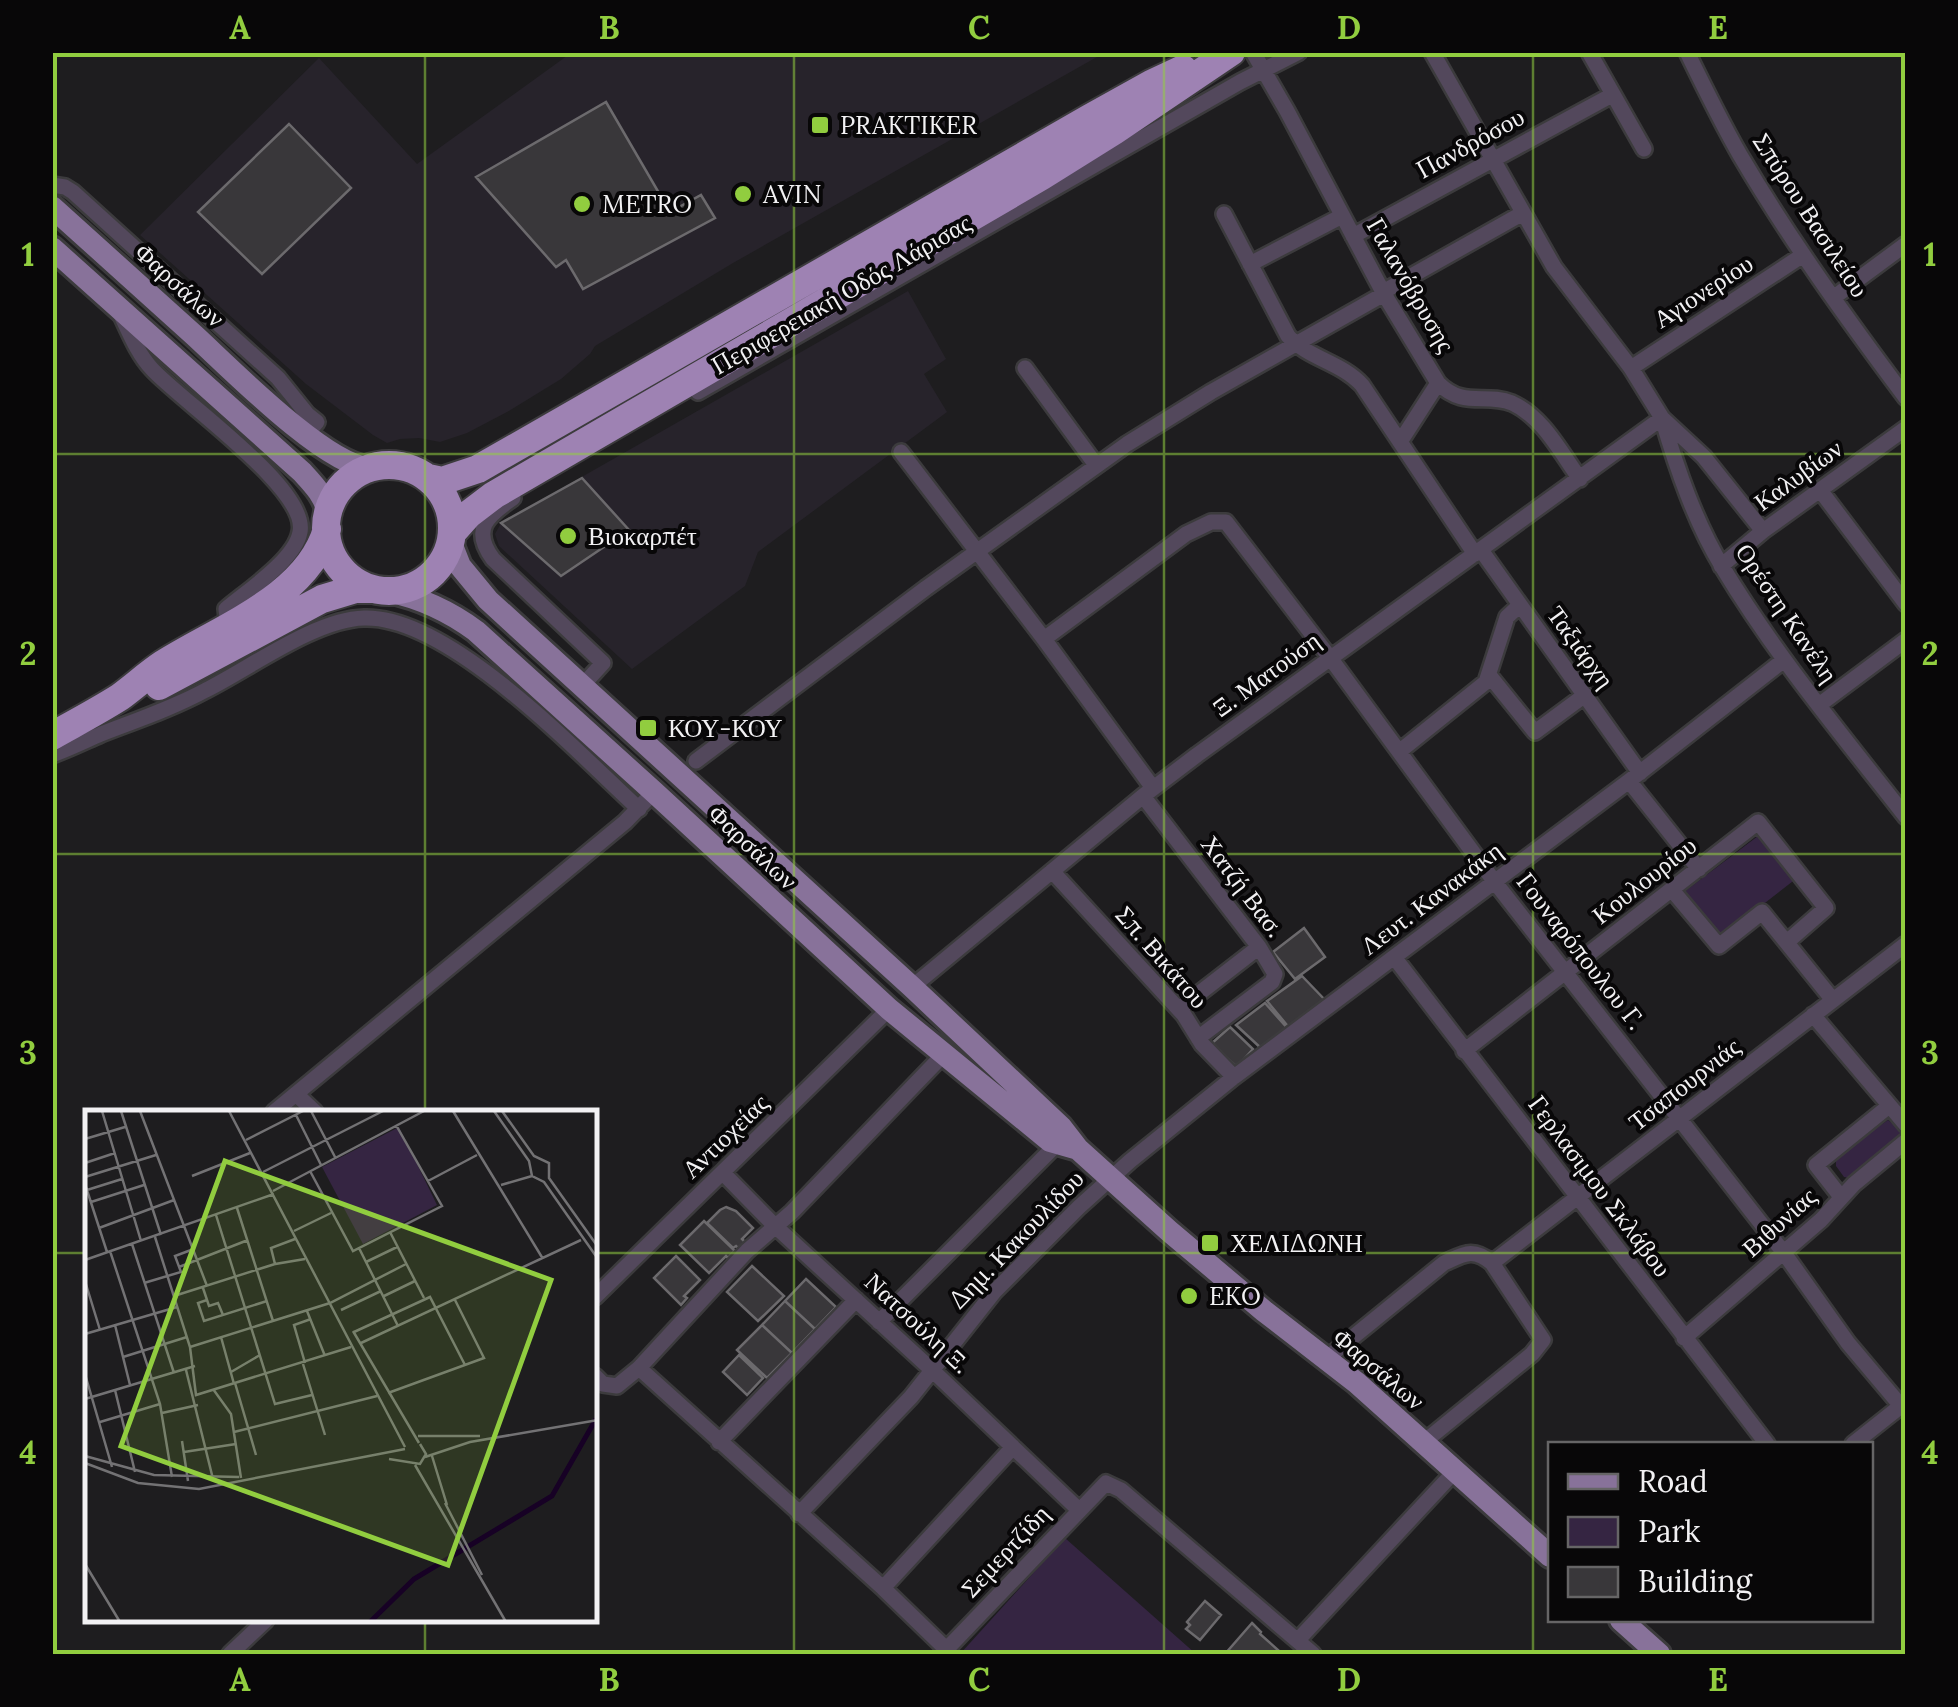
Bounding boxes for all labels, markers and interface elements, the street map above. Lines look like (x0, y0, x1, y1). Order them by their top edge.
text: A (229, 7, 251, 48)
text: B (598, 7, 620, 48)
text: C (968, 7, 990, 48)
text: D (1337, 7, 1361, 48)
text: E (1708, 7, 1728, 48)
street label: Πανδρόσου (1410, 100, 1530, 186)
place label: PRAKTIKER (840, 109, 977, 141)
marker: PRAKTIKER (809, 114, 831, 136)
street label: Σπύρου Βασιλείου (1746, 127, 1876, 303)
place label: AVIN (762, 178, 821, 210)
marker: AVIN (732, 183, 754, 205)
place label: METRO (602, 188, 692, 220)
marker: METRO (571, 193, 593, 215)
street label: Περιφερειακή Οδός Λάρισας (706, 206, 977, 381)
street label: Γαλανόβρυσης (1360, 212, 1462, 358)
text: 1 (22, 234, 35, 275)
text: 1 (1924, 234, 1937, 275)
street label: Φαρσάλων (128, 236, 232, 334)
street label: Αγιονερίου (1647, 247, 1759, 335)
street label: Καλυβίων (1748, 432, 1848, 518)
place label: Βιοκαρπέτ (588, 520, 697, 552)
marker: Βιοκαρπέτ (557, 525, 579, 547)
street label: Ορέστη Κανέλη (1729, 537, 1845, 689)
street label: Ταξιάρχη (1540, 599, 1622, 695)
street label: Ξ. Ματούση (1206, 624, 1326, 724)
text: 2 (19, 633, 37, 674)
text: 2 (1921, 633, 1939, 674)
place label: ΚΟΥ-ΚΟΥ (668, 712, 783, 744)
marker: ΚΟΥ-ΚΟΥ (637, 717, 659, 739)
street label: Φαρσάλων (702, 798, 804, 896)
street label: Χατζή Βασ. (1194, 829, 1292, 943)
street label: Κουλουρίου (1585, 829, 1703, 931)
street label: Λευτ. Κανακάκη (1354, 834, 1508, 962)
street label: Γουναρόπουλου Γ. (1510, 866, 1652, 1036)
street label: Σπ. Βικάτου (1109, 899, 1215, 1015)
street label: Τσαπουρνιάς (1622, 1030, 1746, 1138)
text: 3 (19, 1032, 37, 1073)
text: 3 (1921, 1032, 1939, 1073)
street label: Αντιοχείας (675, 1087, 775, 1185)
street label: Γερλασιμου Σκλάβου (1521, 1089, 1679, 1283)
inset map (85, 1110, 598, 1622)
street label: Δημ. Κακουλίδου (942, 1163, 1090, 1315)
street label: Βιθυνίας (1735, 1180, 1823, 1264)
place label: ΧΕΛΙΔΩΝΗ (1230, 1227, 1363, 1259)
marker: ΧΕΛΙΔΩΝΗ (1199, 1232, 1221, 1254)
street label: Νατσούλη Ξ. (858, 1266, 978, 1380)
place label: EKO (1209, 1280, 1261, 1312)
marker: EKO (1178, 1285, 1200, 1307)
street label: Φαρσάλων (1326, 1321, 1432, 1417)
text: 4 (19, 1432, 37, 1473)
text: 4 (1921, 1432, 1939, 1473)
legend (1548, 1442, 1873, 1622)
text: Road (1638, 1462, 1708, 1500)
street label: Σεμερτζίδη (954, 1498, 1056, 1604)
text: Park (1638, 1512, 1700, 1550)
text: Building (1638, 1562, 1754, 1601)
text: A (229, 1659, 251, 1700)
text: B (598, 1659, 620, 1700)
text: C (968, 1659, 990, 1700)
text: D (1337, 1659, 1361, 1700)
text: E (1708, 1659, 1728, 1700)

